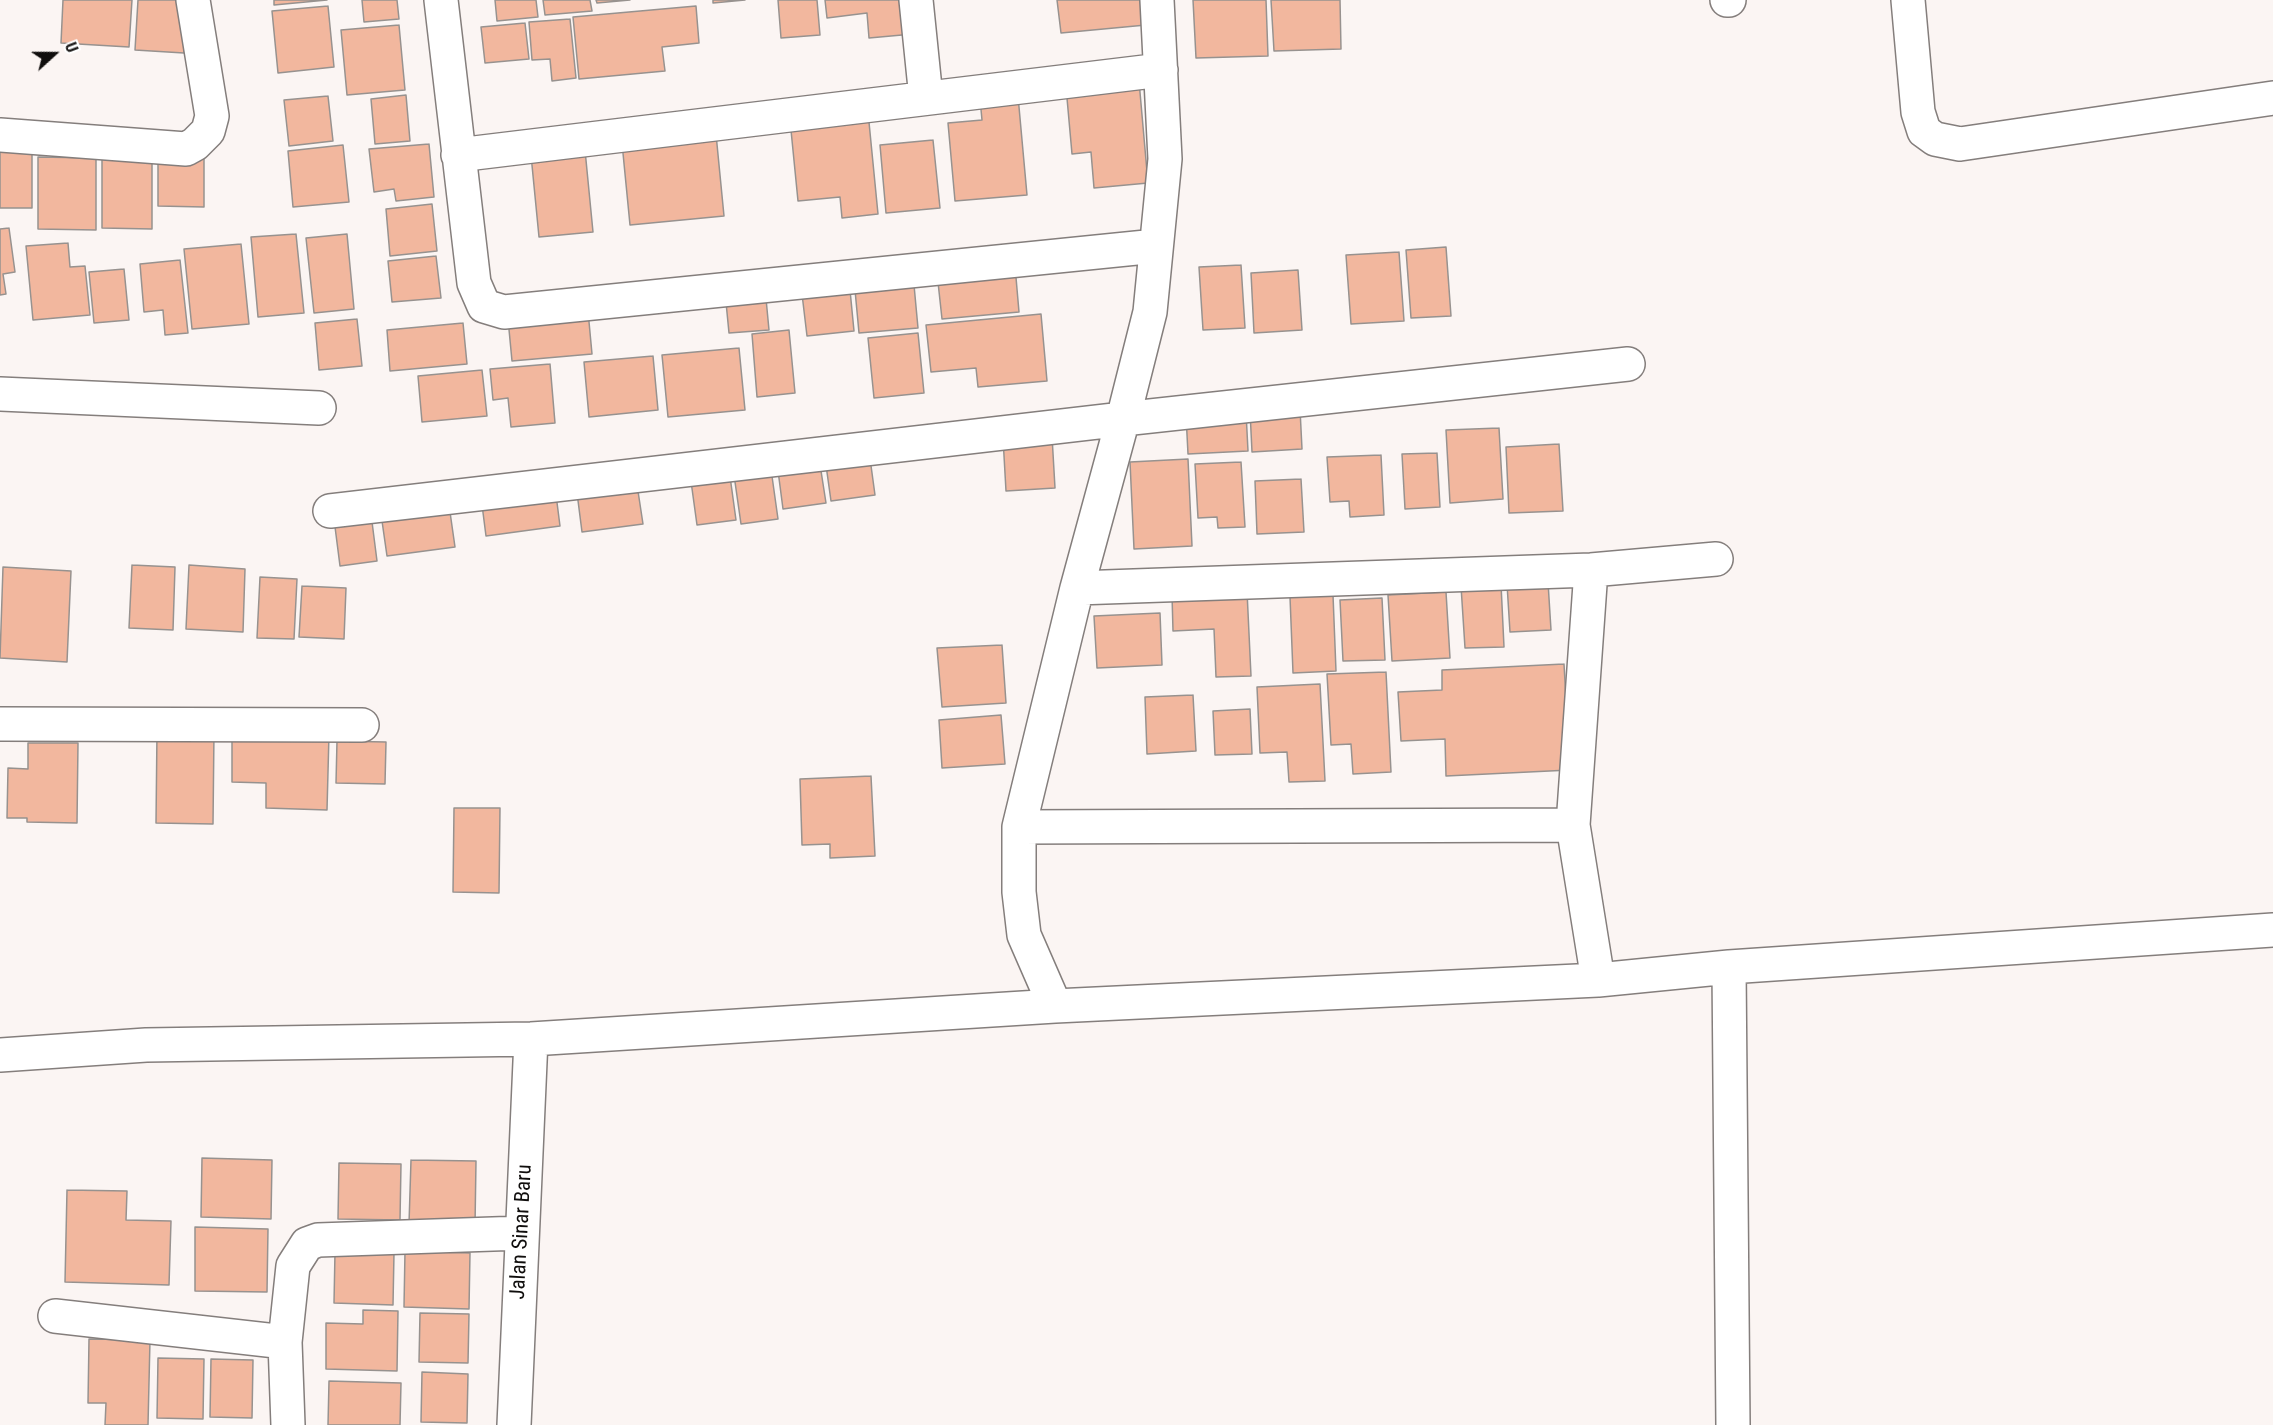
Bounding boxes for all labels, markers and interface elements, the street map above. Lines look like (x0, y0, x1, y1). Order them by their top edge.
north arrow (24, 24, 84, 84)
text: U (61, 40, 82, 55)
street label: Jalan Sinar Baru (506, 1164, 538, 1300)

